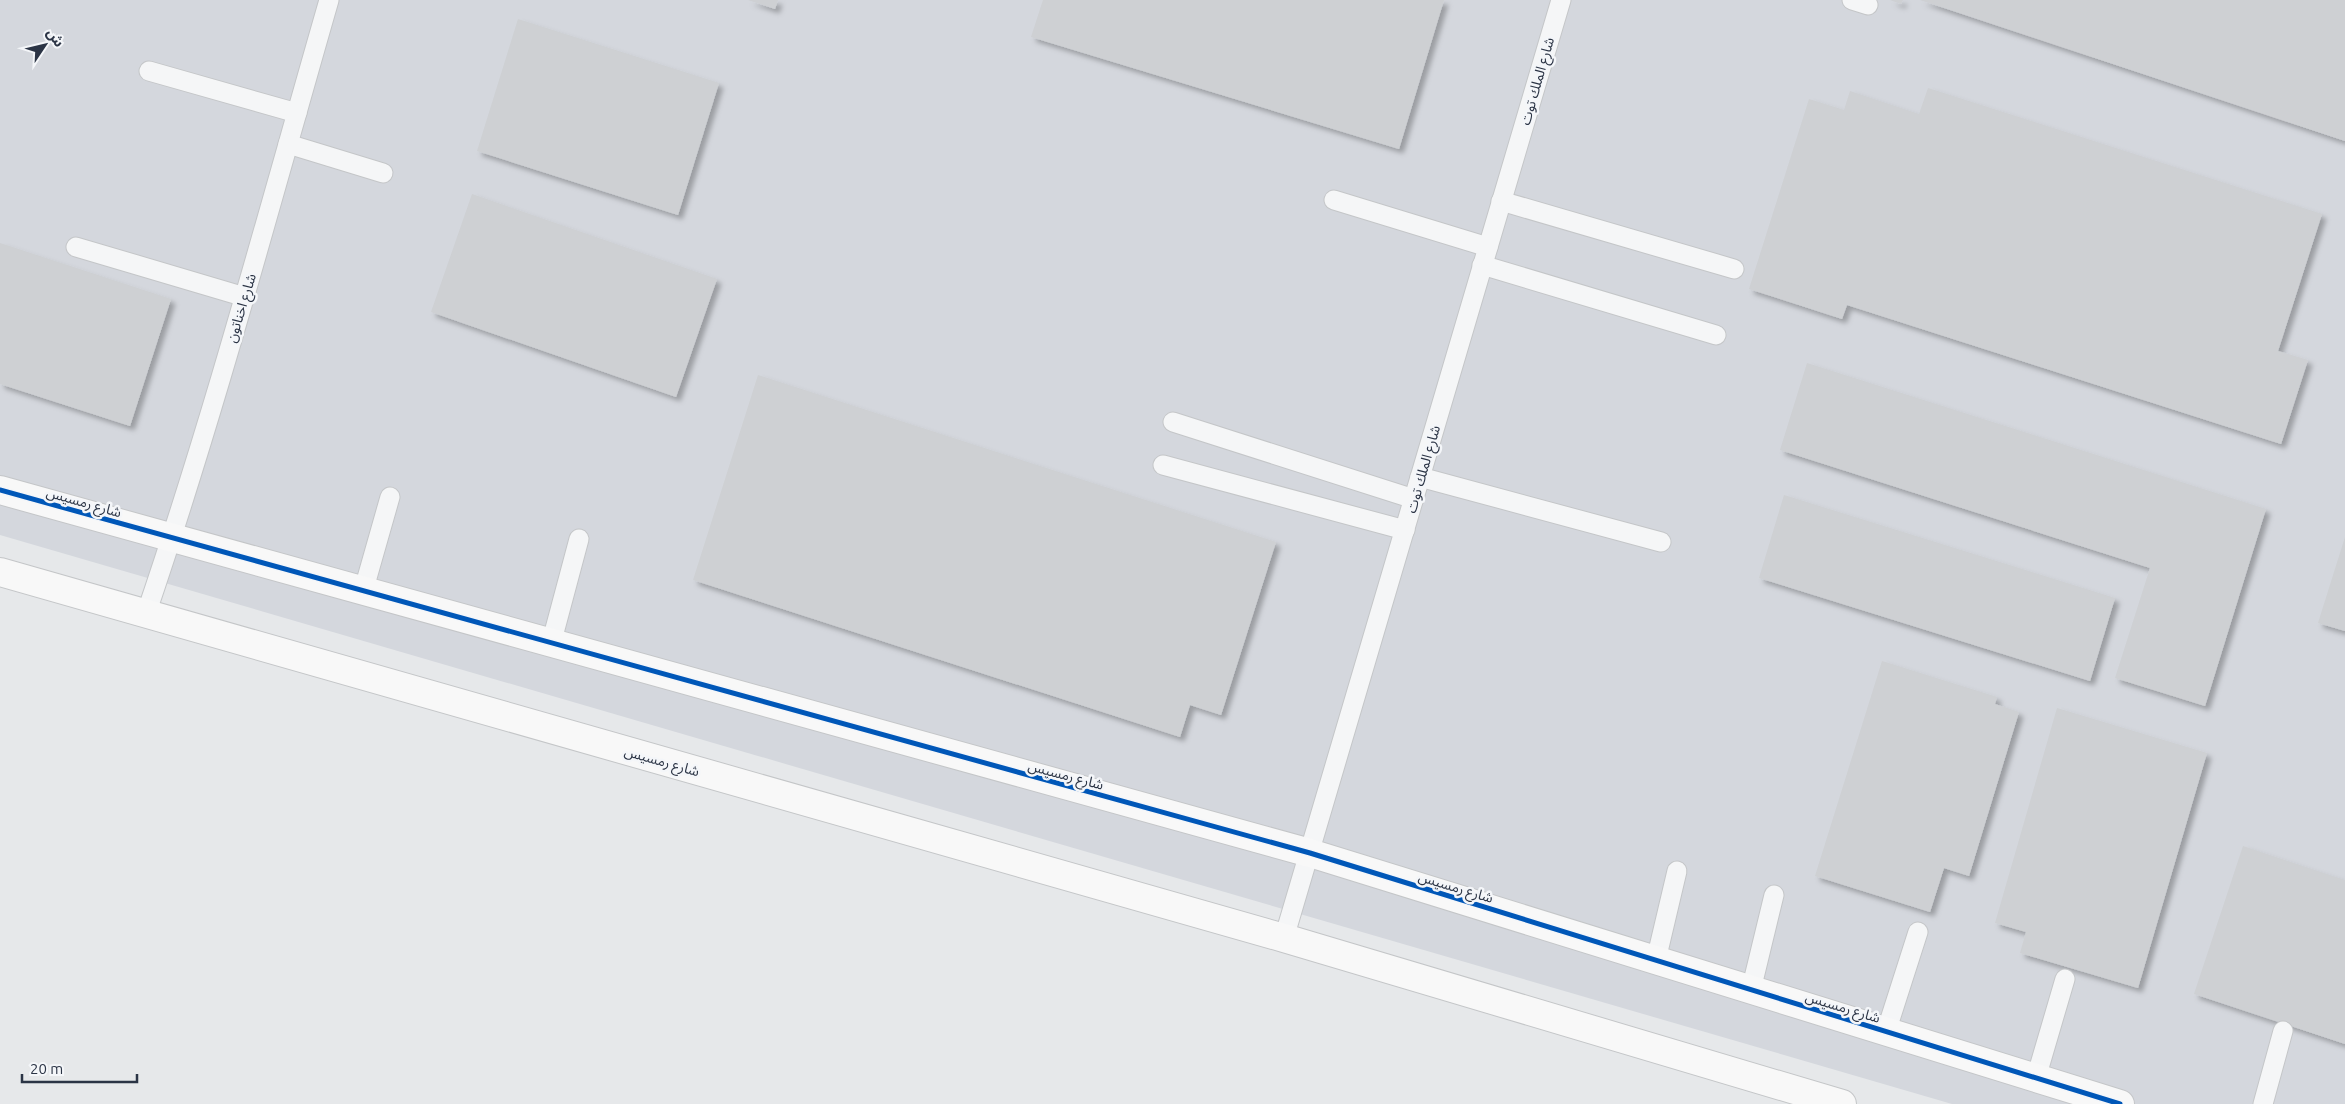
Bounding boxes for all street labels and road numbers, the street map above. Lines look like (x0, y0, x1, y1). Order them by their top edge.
street label: شارع الملك توت (1517, 35, 1560, 128)
street label: شارع اخناتون (223, 272, 262, 345)
street label: شارع الملك توت (1403, 423, 1446, 516)
street label: شارع رمسيس (44, 484, 123, 523)
street label: شارع رمسيس (622, 743, 701, 782)
street label: شارع رمسيس (1026, 757, 1105, 796)
street label: شارع رمسيس (1416, 868, 1495, 909)
street label: شارع رمسيس (1803, 988, 1882, 1029)

